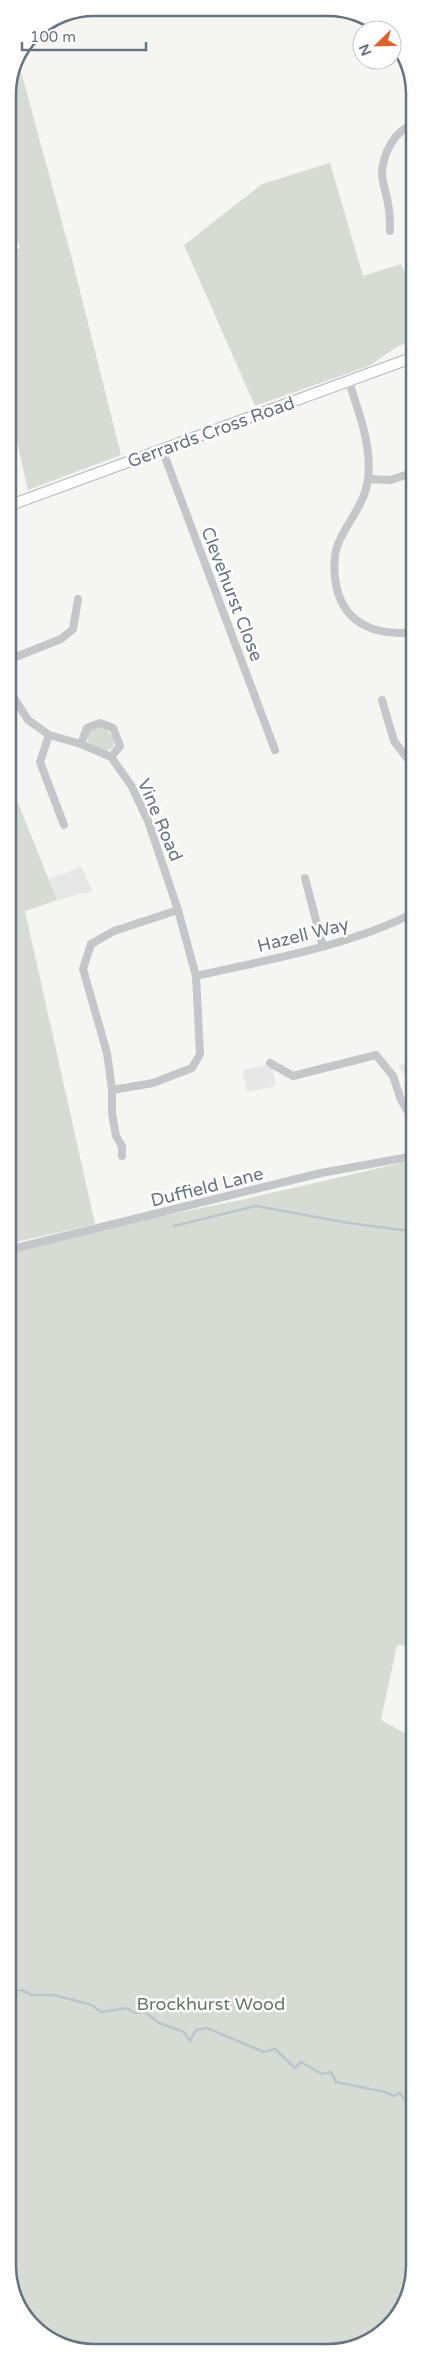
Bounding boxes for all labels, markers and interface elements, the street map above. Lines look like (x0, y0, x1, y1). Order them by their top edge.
scale bar (22, 20, 146, 52)
north arrow (352, 20, 402, 70)
text: 100 m (30, 28, 76, 46)
text: N (355, 41, 376, 58)
street label: Gerrards Cross Road (124, 392, 298, 472)
street label: Clevehurst Close (196, 524, 268, 664)
street label: Vine Road (133, 775, 187, 865)
street label: Hazell Way (255, 913, 351, 957)
street label: Duffield Lane (148, 1162, 266, 1212)
park label: Brockhurst Wood (137, 1993, 285, 2015)

